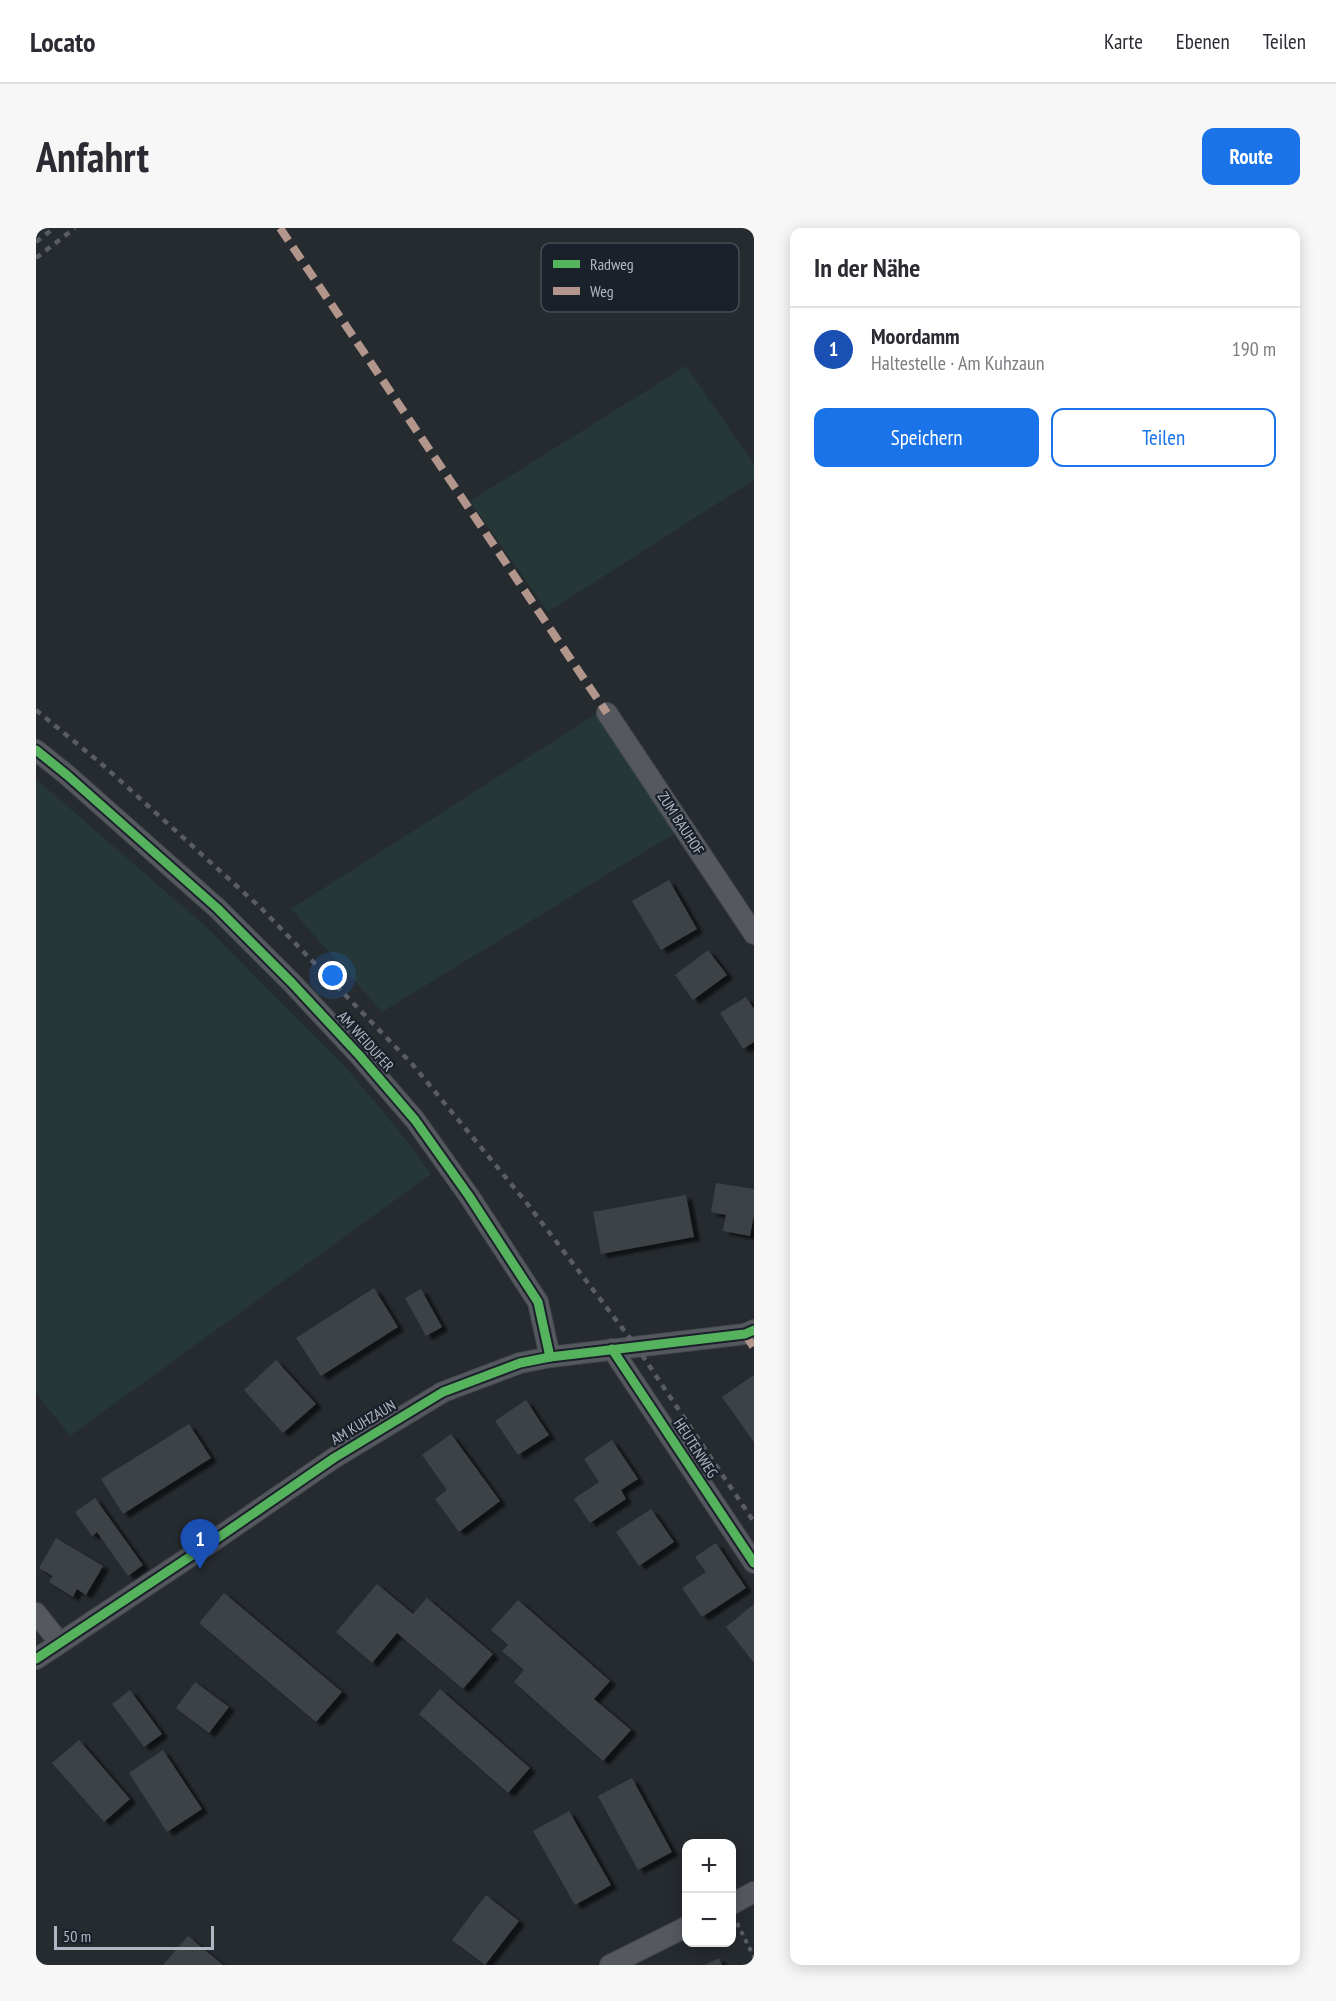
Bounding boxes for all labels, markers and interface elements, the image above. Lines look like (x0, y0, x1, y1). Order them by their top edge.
text: Locato (30, 23, 96, 60)
text: Karte (1104, 28, 1143, 55)
text: Ebenen (1176, 28, 1230, 55)
text: Teilen (1263, 28, 1306, 55)
button: Route (1202, 128, 1300, 185)
text: Anfahrt (36, 129, 149, 184)
legend (541, 243, 739, 312)
text: In der Nähe (814, 251, 920, 284)
text: Radweg (590, 254, 634, 274)
text: Weg (590, 281, 614, 301)
text: Moordamm (871, 322, 960, 350)
text: 1 (829, 336, 838, 362)
text: 190 m (1232, 336, 1276, 362)
text: Haltestelle · Am Kuhzaun (871, 350, 1044, 376)
button: Speichern (814, 408, 1039, 467)
button: Teilen (1051, 408, 1276, 467)
street label: ZUM BAUHOF (654, 788, 708, 858)
your location (318, 961, 347, 990)
street label: AM WEIDUFER (334, 1007, 398, 1075)
street label: AM KUHZAUN (327, 1395, 399, 1449)
street label: HEUTENWEG (670, 1415, 722, 1481)
pin: 1 (180, 1520, 220, 1569)
map controls (682, 1839, 736, 1947)
button: + (682, 1839, 736, 1893)
button: − (682, 1893, 736, 1947)
scale bar (54, 1923, 214, 1950)
text: 50 m (63, 1926, 91, 1946)

